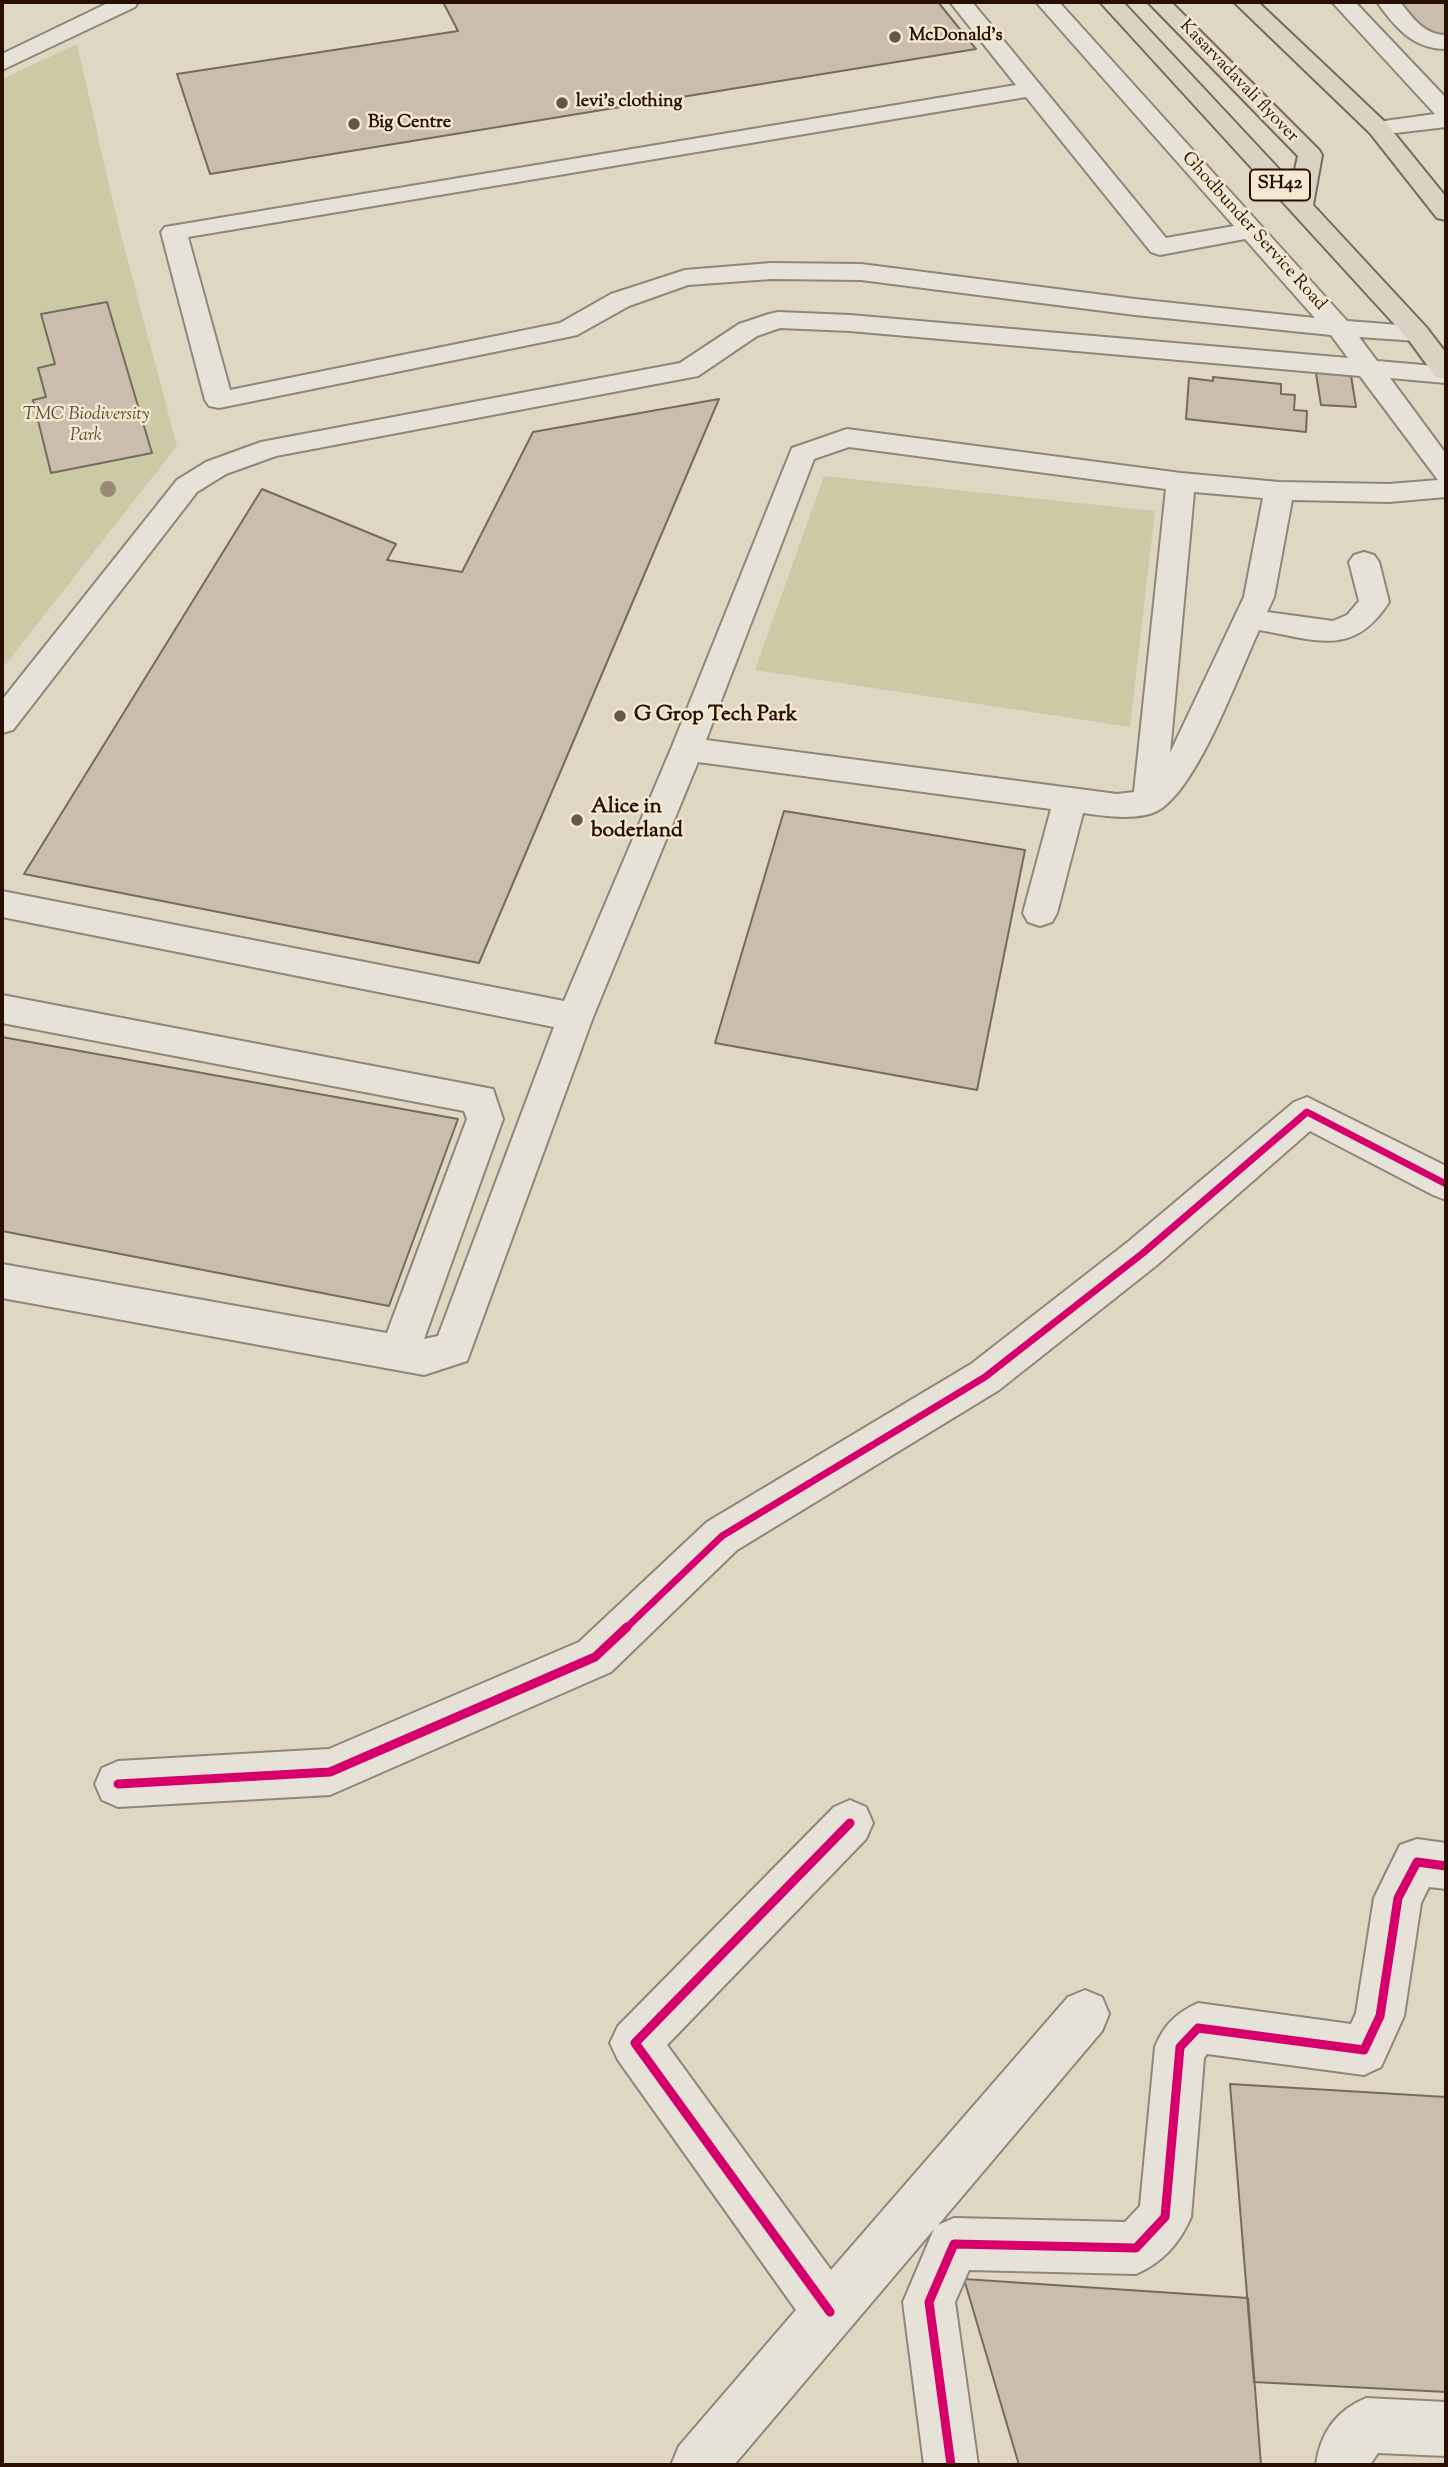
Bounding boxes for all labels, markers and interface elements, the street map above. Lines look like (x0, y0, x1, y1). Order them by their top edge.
street label: Kasarvadavali flyover (1174, 16, 1302, 148)
place label: McDonald's (909, 26, 1003, 48)
marker: McDonald's (887, 29, 903, 45)
place label: levi's clothing (576, 92, 682, 114)
marker: levi's clothing (554, 95, 570, 111)
place label: Big Centre (368, 113, 451, 135)
marker: Big Centre (346, 116, 362, 132)
street label: Ghodbunder Service Road (1176, 148, 1330, 316)
road number: SH42 (1250, 169, 1310, 200)
park label: TMC Biodiversity Park (23, 405, 149, 448)
place label: G Grop Tech Park (634, 703, 797, 729)
marker: G Grop Tech Park (612, 708, 628, 724)
place label: Alice in boderland (591, 795, 683, 845)
marker: Alice in boderland (569, 812, 585, 828)

